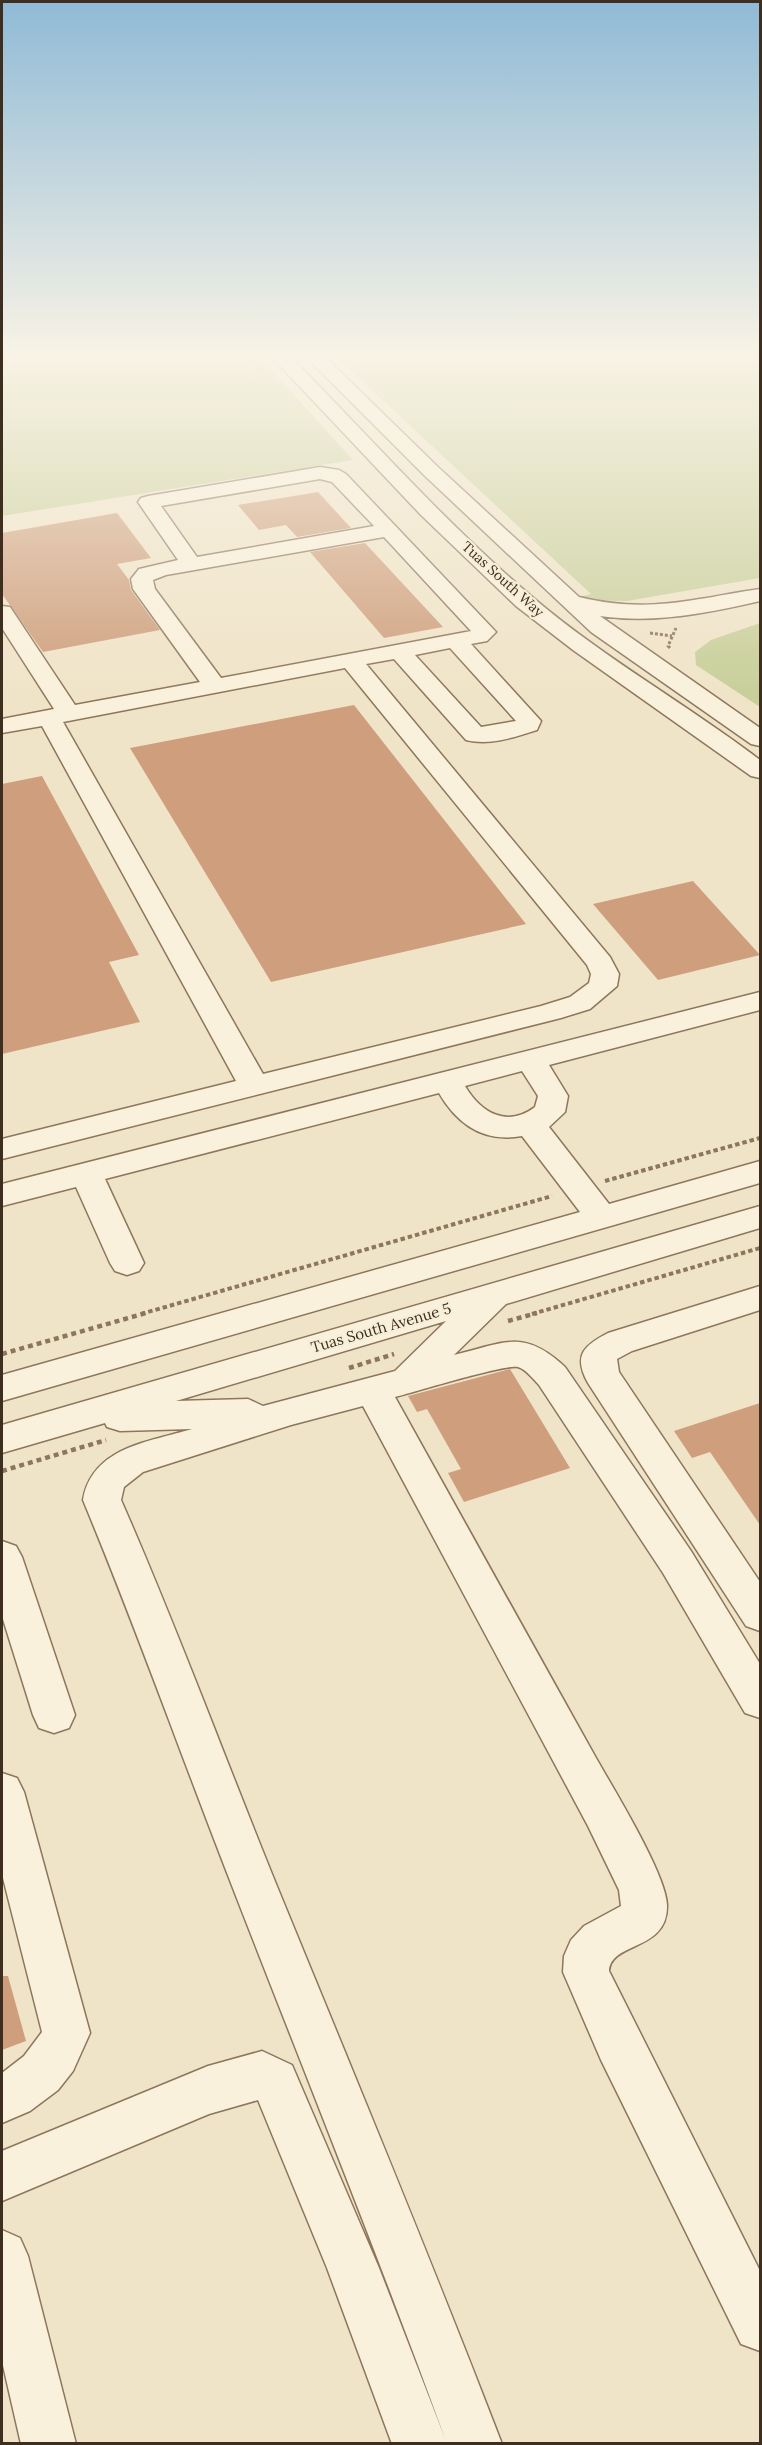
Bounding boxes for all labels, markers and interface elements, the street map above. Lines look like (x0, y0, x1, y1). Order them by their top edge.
street label: Tuas South Way (458, 537, 548, 621)
street label: Tuas South Avenue 5 (309, 1298, 453, 1357)

